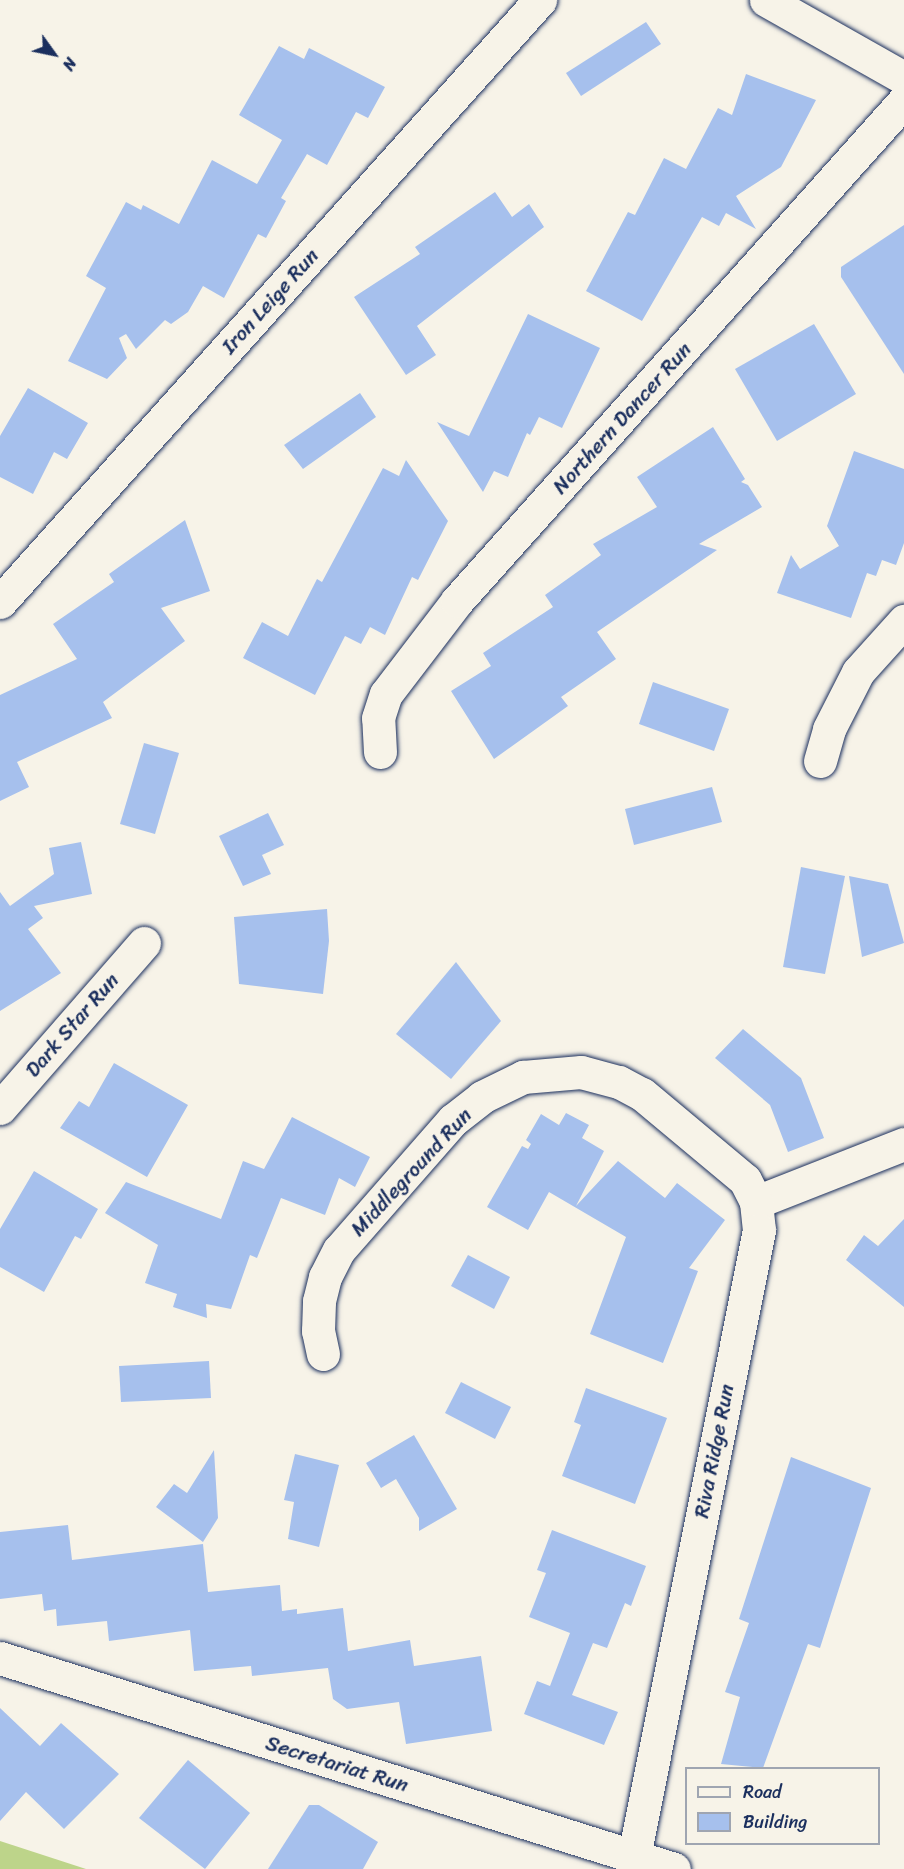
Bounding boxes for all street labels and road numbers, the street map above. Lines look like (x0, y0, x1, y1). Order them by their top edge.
street label: Iron Leige Run (216, 243, 324, 359)
street label: Northern Dancer Run (547, 337, 697, 499)
street label: Dark Star Run (20, 967, 124, 1083)
street label: Middleground Run (345, 1103, 477, 1241)
street label: Riva Ridge Run (689, 1382, 739, 1520)
street label: Secretariat Run (263, 1730, 411, 1798)

